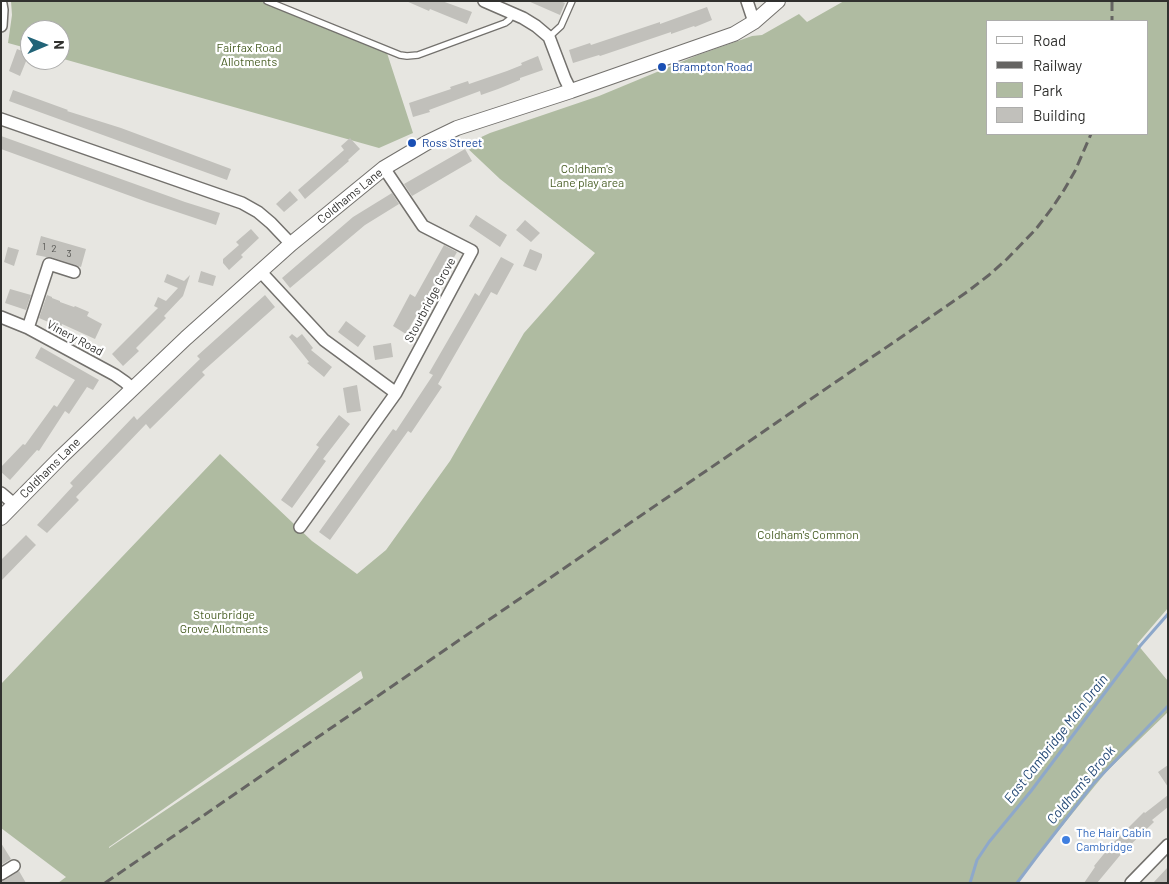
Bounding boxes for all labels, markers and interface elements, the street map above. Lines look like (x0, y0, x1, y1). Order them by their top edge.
north arrow (20, 20, 70, 70)
legend (986, 20, 1149, 135)
text: Road (1033, 31, 1066, 49)
text: N (51, 40, 68, 50)
park label: Fairfax Road Allotments (216, 41, 282, 69)
text: Railway (1033, 56, 1082, 74)
place label: Brampton Road (672, 60, 753, 74)
marker: Brampton Road (656, 61, 668, 73)
text: Park (1033, 81, 1062, 99)
text: Building (1033, 106, 1086, 124)
place label: Ross Street (422, 136, 482, 150)
marker: Ross Street (406, 137, 418, 149)
park label: Coldham's Lane play area (550, 162, 624, 190)
street label: Coldhams Lane (315, 165, 385, 227)
house number: 1 (42, 241, 46, 253)
house number: 2 (51, 243, 57, 255)
house number: 3 (66, 248, 72, 260)
street label: Stourbridge Grove (402, 255, 458, 345)
street label: Vinery Road (44, 317, 106, 359)
street label: Coldhams Lane (17, 435, 83, 501)
park label: Coldham's Common (757, 528, 859, 542)
park label: Stourbridge Grove Allotments (180, 608, 268, 636)
water label: East Cambridge Main Drain (1000, 671, 1112, 807)
water label: Coldham's Brook (1043, 742, 1119, 828)
place label: The Hair Cabin Cambridge (1076, 826, 1151, 854)
marker: The Hair Cabin Cambridge (1060, 834, 1072, 846)

